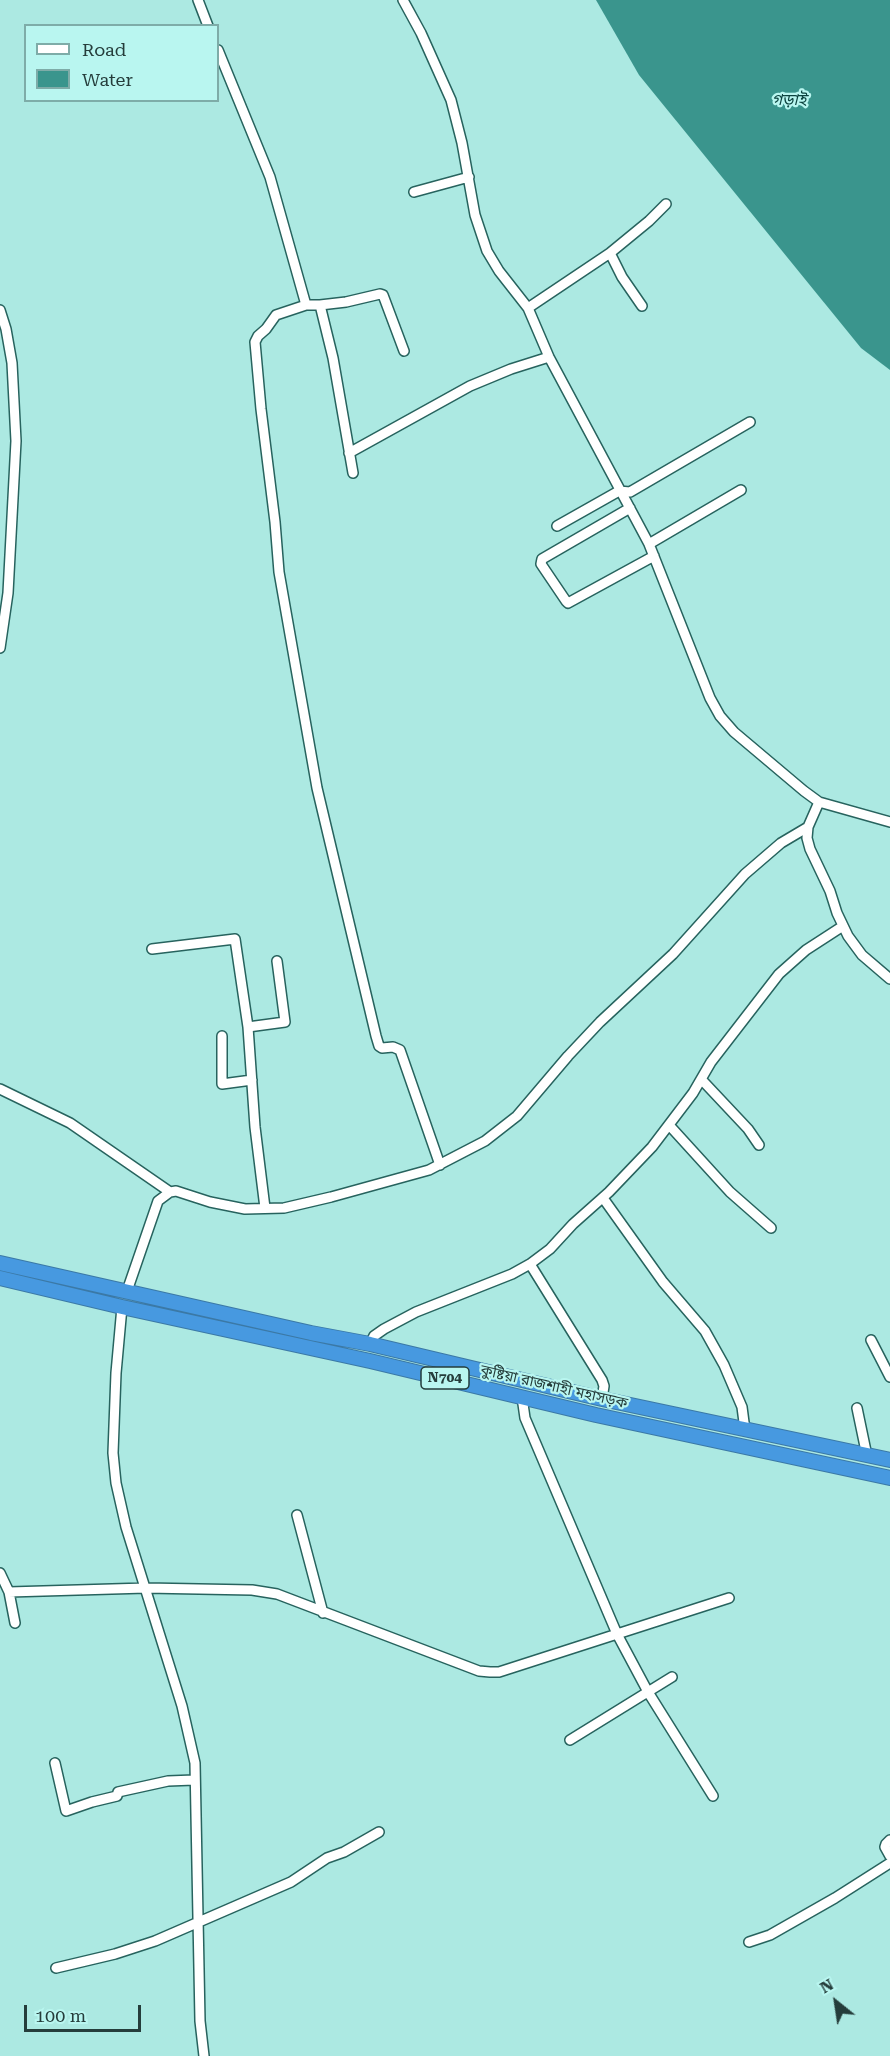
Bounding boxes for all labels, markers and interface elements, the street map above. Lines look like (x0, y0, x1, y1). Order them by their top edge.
legend (24, 24, 219, 102)
text: Road (82, 39, 126, 60)
text: Water (82, 69, 133, 90)
water label: গড়াই (772, 90, 806, 110)
street label: কুষ্টিয়া রাজশাহী মহাসড়ক (479, 1361, 629, 1413)
road number: N704 (421, 1367, 469, 1389)
north arrow (806, 1972, 866, 2032)
text: N (817, 1975, 837, 1997)
scale bar (27, 1993, 144, 2031)
text: 100 m (35, 2005, 86, 2026)

